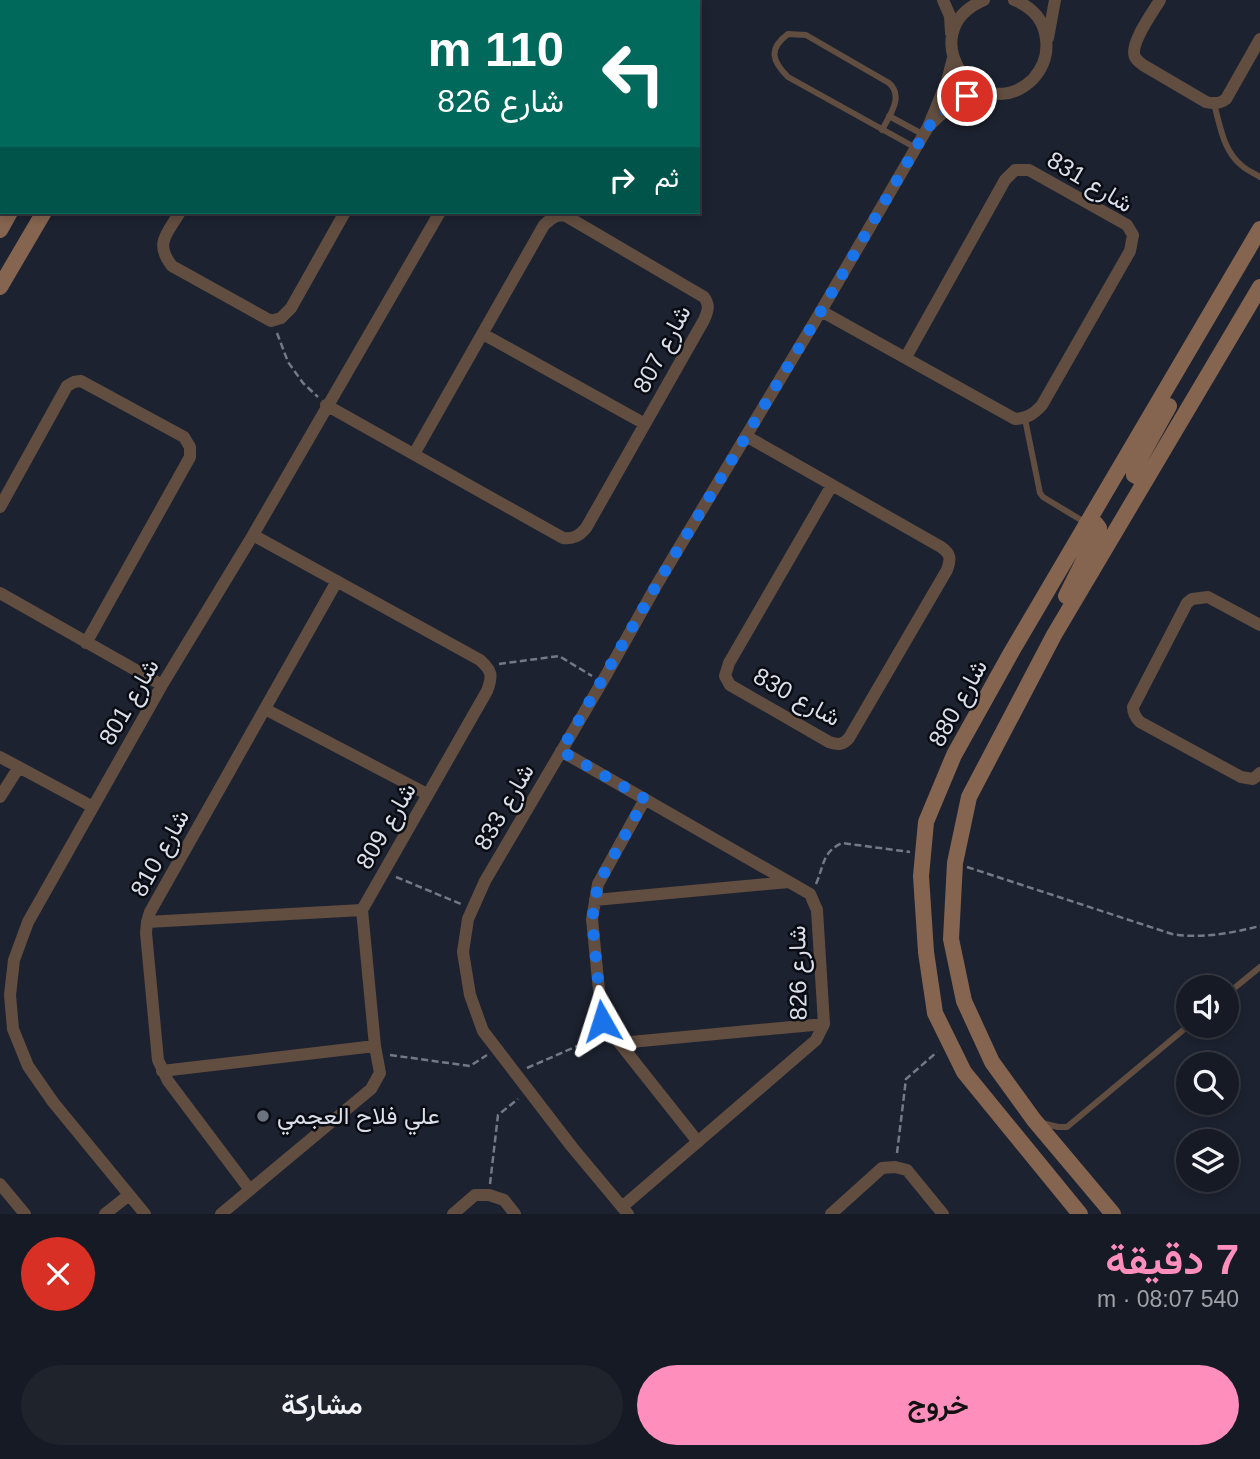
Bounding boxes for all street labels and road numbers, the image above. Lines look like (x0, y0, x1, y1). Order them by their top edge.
street label: شارع 831 (1041, 146, 1138, 220)
street label: شارع 807 (627, 300, 698, 398)
street label: شارع 801 (93, 654, 167, 751)
street label: شارع 880 (923, 655, 995, 752)
street label: شارع 830 (748, 662, 845, 734)
street label: شارع 833 (468, 759, 542, 856)
street label: شارع 809 (350, 778, 424, 875)
street label: شارع 810 (125, 805, 197, 902)
street label: شارع 826 (783, 925, 815, 1021)

